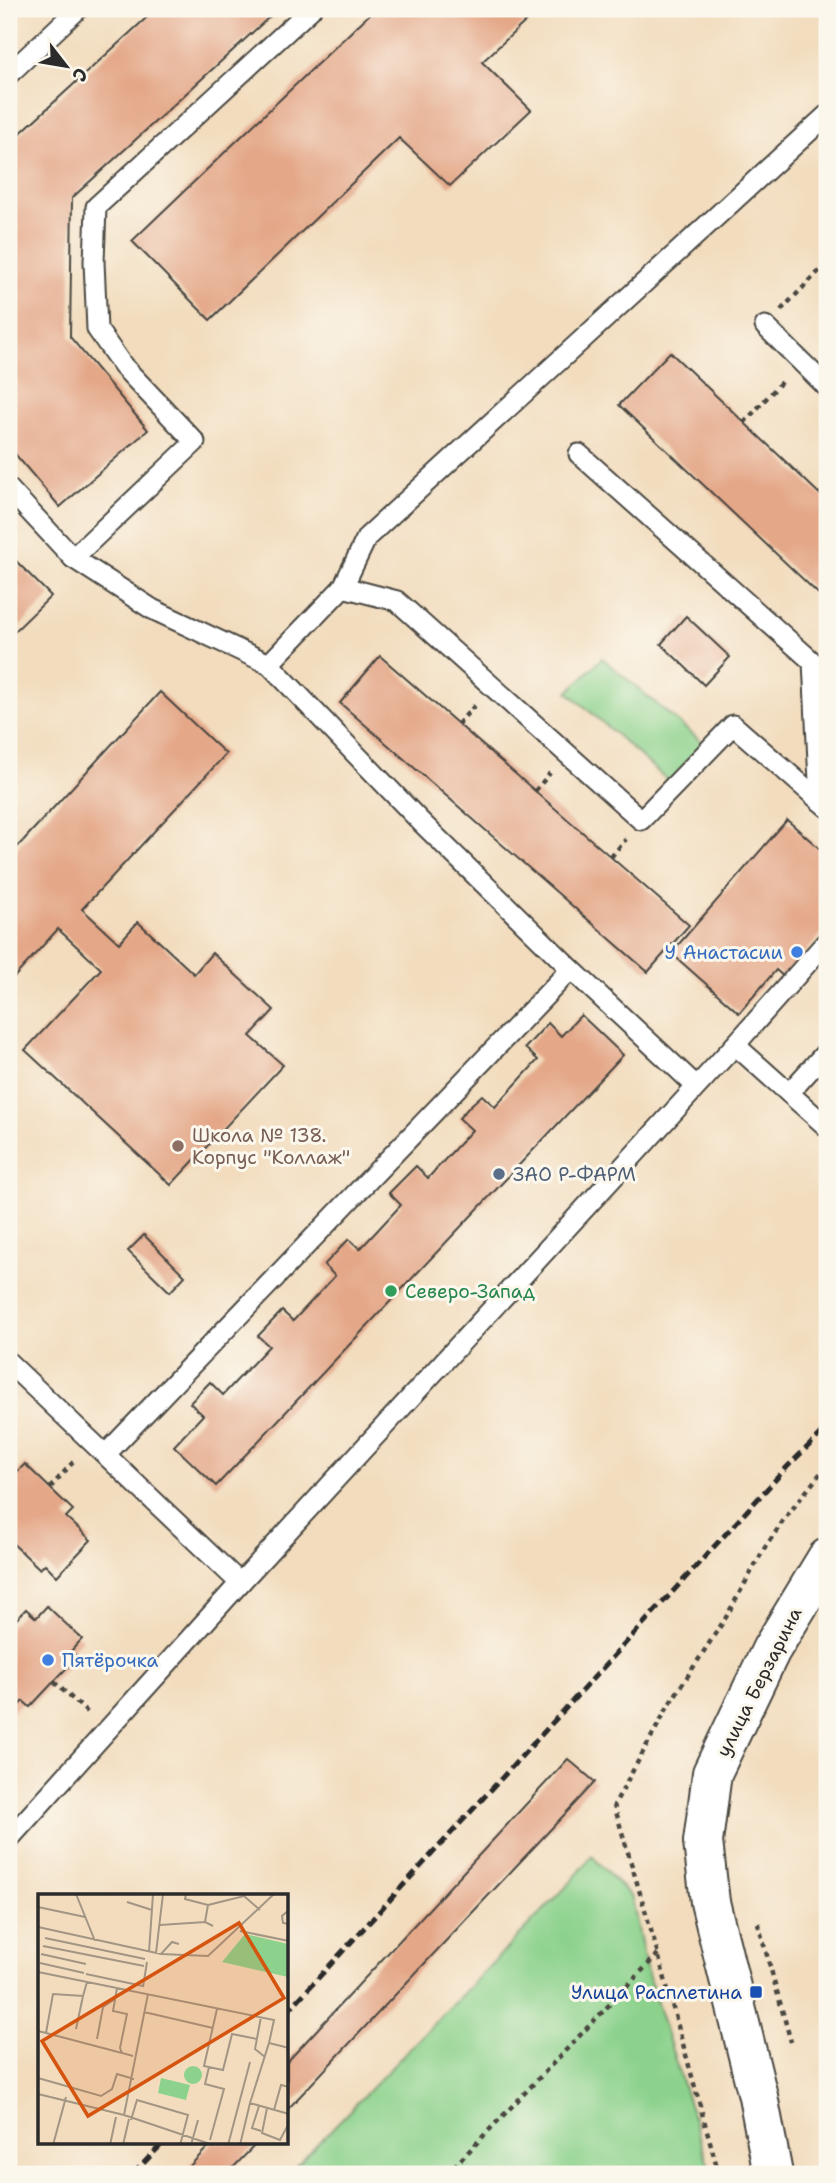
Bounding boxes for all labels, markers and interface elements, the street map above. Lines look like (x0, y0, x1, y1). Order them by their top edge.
north arrow (32, 32, 102, 102)
text: С (66, 63, 94, 86)
place label: У Анастасии (665, 940, 783, 965)
marker: У Анастасии (789, 944, 805, 960)
place label: Школа № 138. Корпус "Коллаж" (192, 1123, 350, 1170)
marker: Школа № 138. Корпус "Коллаж" (170, 1138, 186, 1154)
place label: ЗАО Р-ФАРМ (513, 1162, 636, 1187)
marker: ЗАО Р-ФАРМ (491, 1166, 507, 1182)
place label: Северо-Запад (405, 1279, 535, 1304)
marker: Северо-Запад (383, 1283, 399, 1299)
street label: улица Берзарина (711, 1603, 808, 1761)
place label: Пятёрочка (62, 1648, 158, 1673)
marker: Пятёрочка (40, 1652, 56, 1668)
inset map (38, 1894, 289, 2144)
place label: Улица Расплетина (571, 1980, 742, 2005)
marker: Улица Расплетина (748, 1984, 764, 2000)

